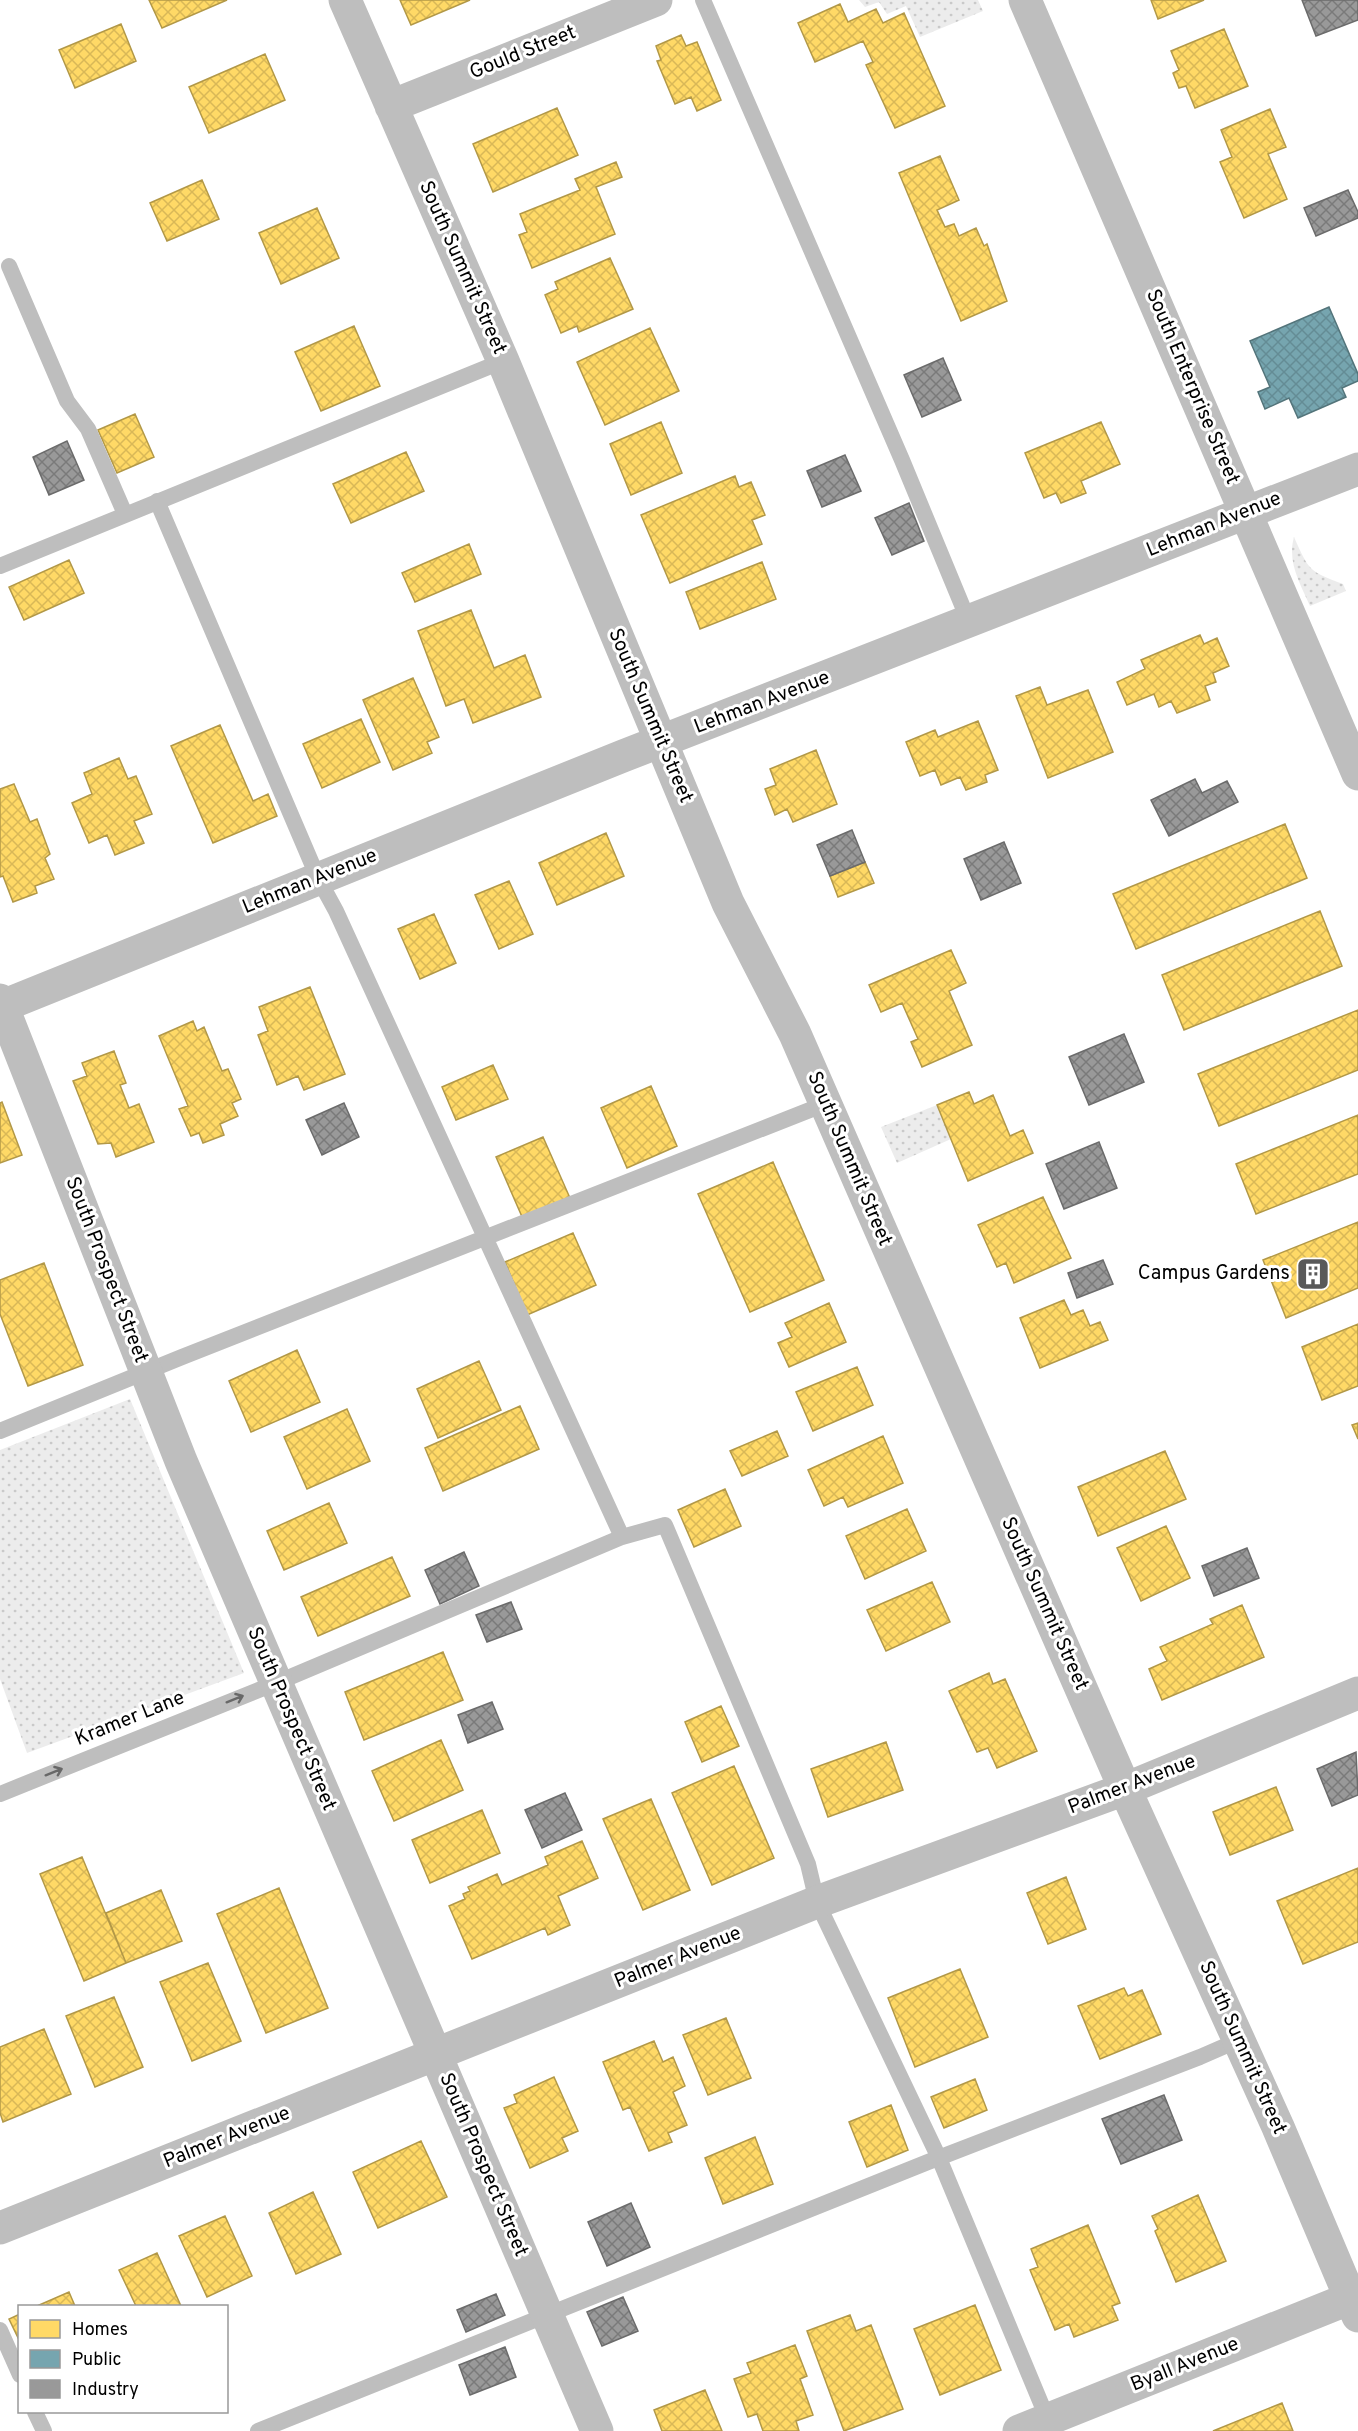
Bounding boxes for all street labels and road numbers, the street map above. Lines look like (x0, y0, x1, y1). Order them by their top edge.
street label: Gould Street (466, 20, 580, 86)
street label: South Summit Street (412, 177, 512, 359)
street label: South Enterprise Street (1139, 285, 1245, 489)
street label: Lehman Avenue (1143, 486, 1285, 564)
street label: South Summit Street (601, 625, 699, 807)
street label: Lehman Avenue (690, 665, 834, 741)
street label: Lehman Avenue (239, 843, 381, 921)
street label: South Summit Street (800, 1068, 898, 1250)
street label: South Prospect Street (59, 1173, 153, 1367)
street label: South Summit Street (994, 1513, 1094, 1695)
street label: South Prospect Street (240, 1623, 342, 1815)
street label: Kramer Lane (71, 1685, 189, 1753)
street label: Palmer Avenue (1064, 1749, 1200, 1821)
street label: Palmer Avenue (611, 1921, 745, 1995)
street label: South Summit Street (1192, 1957, 1292, 2139)
street label: South Prospect Street (432, 2069, 534, 2261)
street label: Palmer Avenue (160, 2101, 294, 2175)
street label: Byall Avenue (1127, 2332, 1243, 2398)

